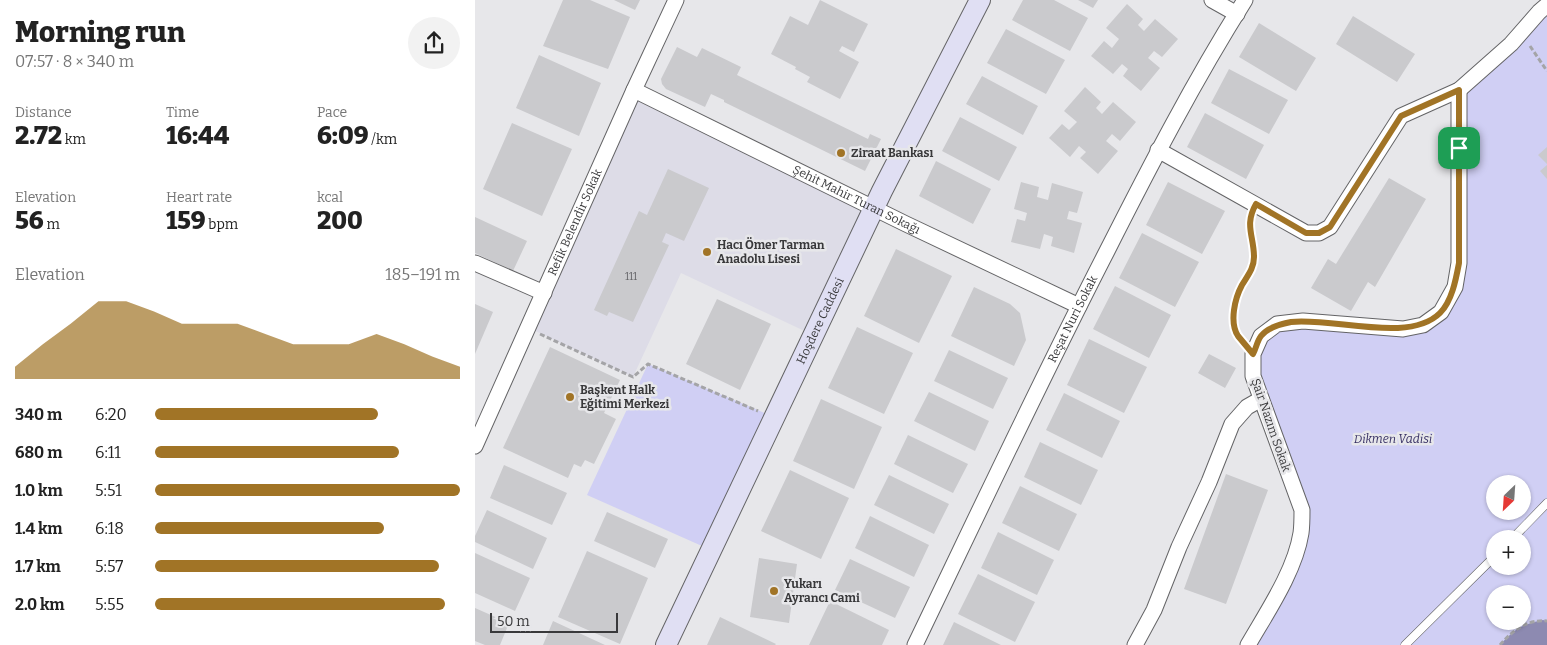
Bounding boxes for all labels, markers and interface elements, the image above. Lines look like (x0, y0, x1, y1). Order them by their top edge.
text: Morning run (15, 16, 185, 49)
button: share (408, 17, 460, 69)
text: 07:57 · 8 × 340 m (15, 52, 134, 71)
text: Distance (15, 104, 72, 121)
text: Time (166, 104, 199, 121)
text: Pace (317, 104, 347, 121)
text: 2.72 (15, 121, 62, 151)
text: 16:44 (166, 121, 229, 151)
text: 6:09 (317, 121, 369, 151)
pin (1438, 127, 1480, 169)
text: km (62, 131, 86, 148)
text: /km (369, 131, 397, 148)
icon: arrive (1445, 134, 1473, 162)
place label: Ziraat Bankası (851, 146, 933, 160)
marker: Ziraat Bankası (835, 147, 847, 159)
street label: Şehit Mahir Turan Sokağı (790, 162, 923, 237)
street label: Refik Belendir Sokak (545, 167, 605, 278)
text: Elevation (15, 189, 76, 206)
text: Heart rate (166, 189, 232, 206)
text: kcal (317, 189, 343, 206)
text: 56 (15, 206, 44, 236)
text: 159 (166, 206, 206, 236)
text: 200 (317, 206, 363, 236)
text: m (44, 216, 60, 233)
text: bpm (206, 216, 238, 233)
place label: Hacı Ömer Tarman Anadolu Lisesi (717, 237, 825, 266)
marker: Hacı Ömer Tarman Anadolu Lisesi (701, 246, 713, 258)
text: Elevation (15, 265, 85, 284)
text: 185–191 m (385, 265, 460, 284)
house number: 111 (625, 271, 637, 283)
street label: Reşat Nuri Sokak (1045, 273, 1100, 365)
street label: Hoşdere Caddesi (794, 275, 847, 366)
street label: Şair Nazım Sokak (1248, 377, 1294, 474)
place label: Başkent Halk Eğitimi Merkezi (580, 383, 670, 411)
marker: Başkent Halk Eğitimi Merkezi (564, 391, 576, 403)
text: 340 m (15, 405, 62, 424)
text: 6:20 (95, 405, 127, 424)
park label: Dikmen Vadisi (1354, 432, 1433, 446)
text: 680 m (15, 443, 62, 462)
text: 6:11 (95, 443, 121, 462)
north arrow (1486, 475, 1531, 520)
map controls (1486, 475, 1531, 630)
text: 1.0 km (15, 481, 63, 500)
text: 5:51 (95, 481, 122, 500)
text: 1.4 km (15, 519, 63, 538)
text: 6:18 (95, 519, 124, 538)
button: + (1486, 530, 1531, 575)
text: 1.7 km (15, 557, 61, 576)
text: 5:57 (95, 557, 123, 576)
place label: Yukarı Ayrancı Cami (784, 577, 860, 605)
marker: Yukarı Ayrancı Cami (768, 585, 780, 597)
button: − (1486, 585, 1531, 630)
text: 2.0 km (15, 595, 65, 614)
text: 5:55 (95, 595, 124, 614)
scale bar (490, 610, 617, 633)
text: 50 m (497, 613, 530, 630)

